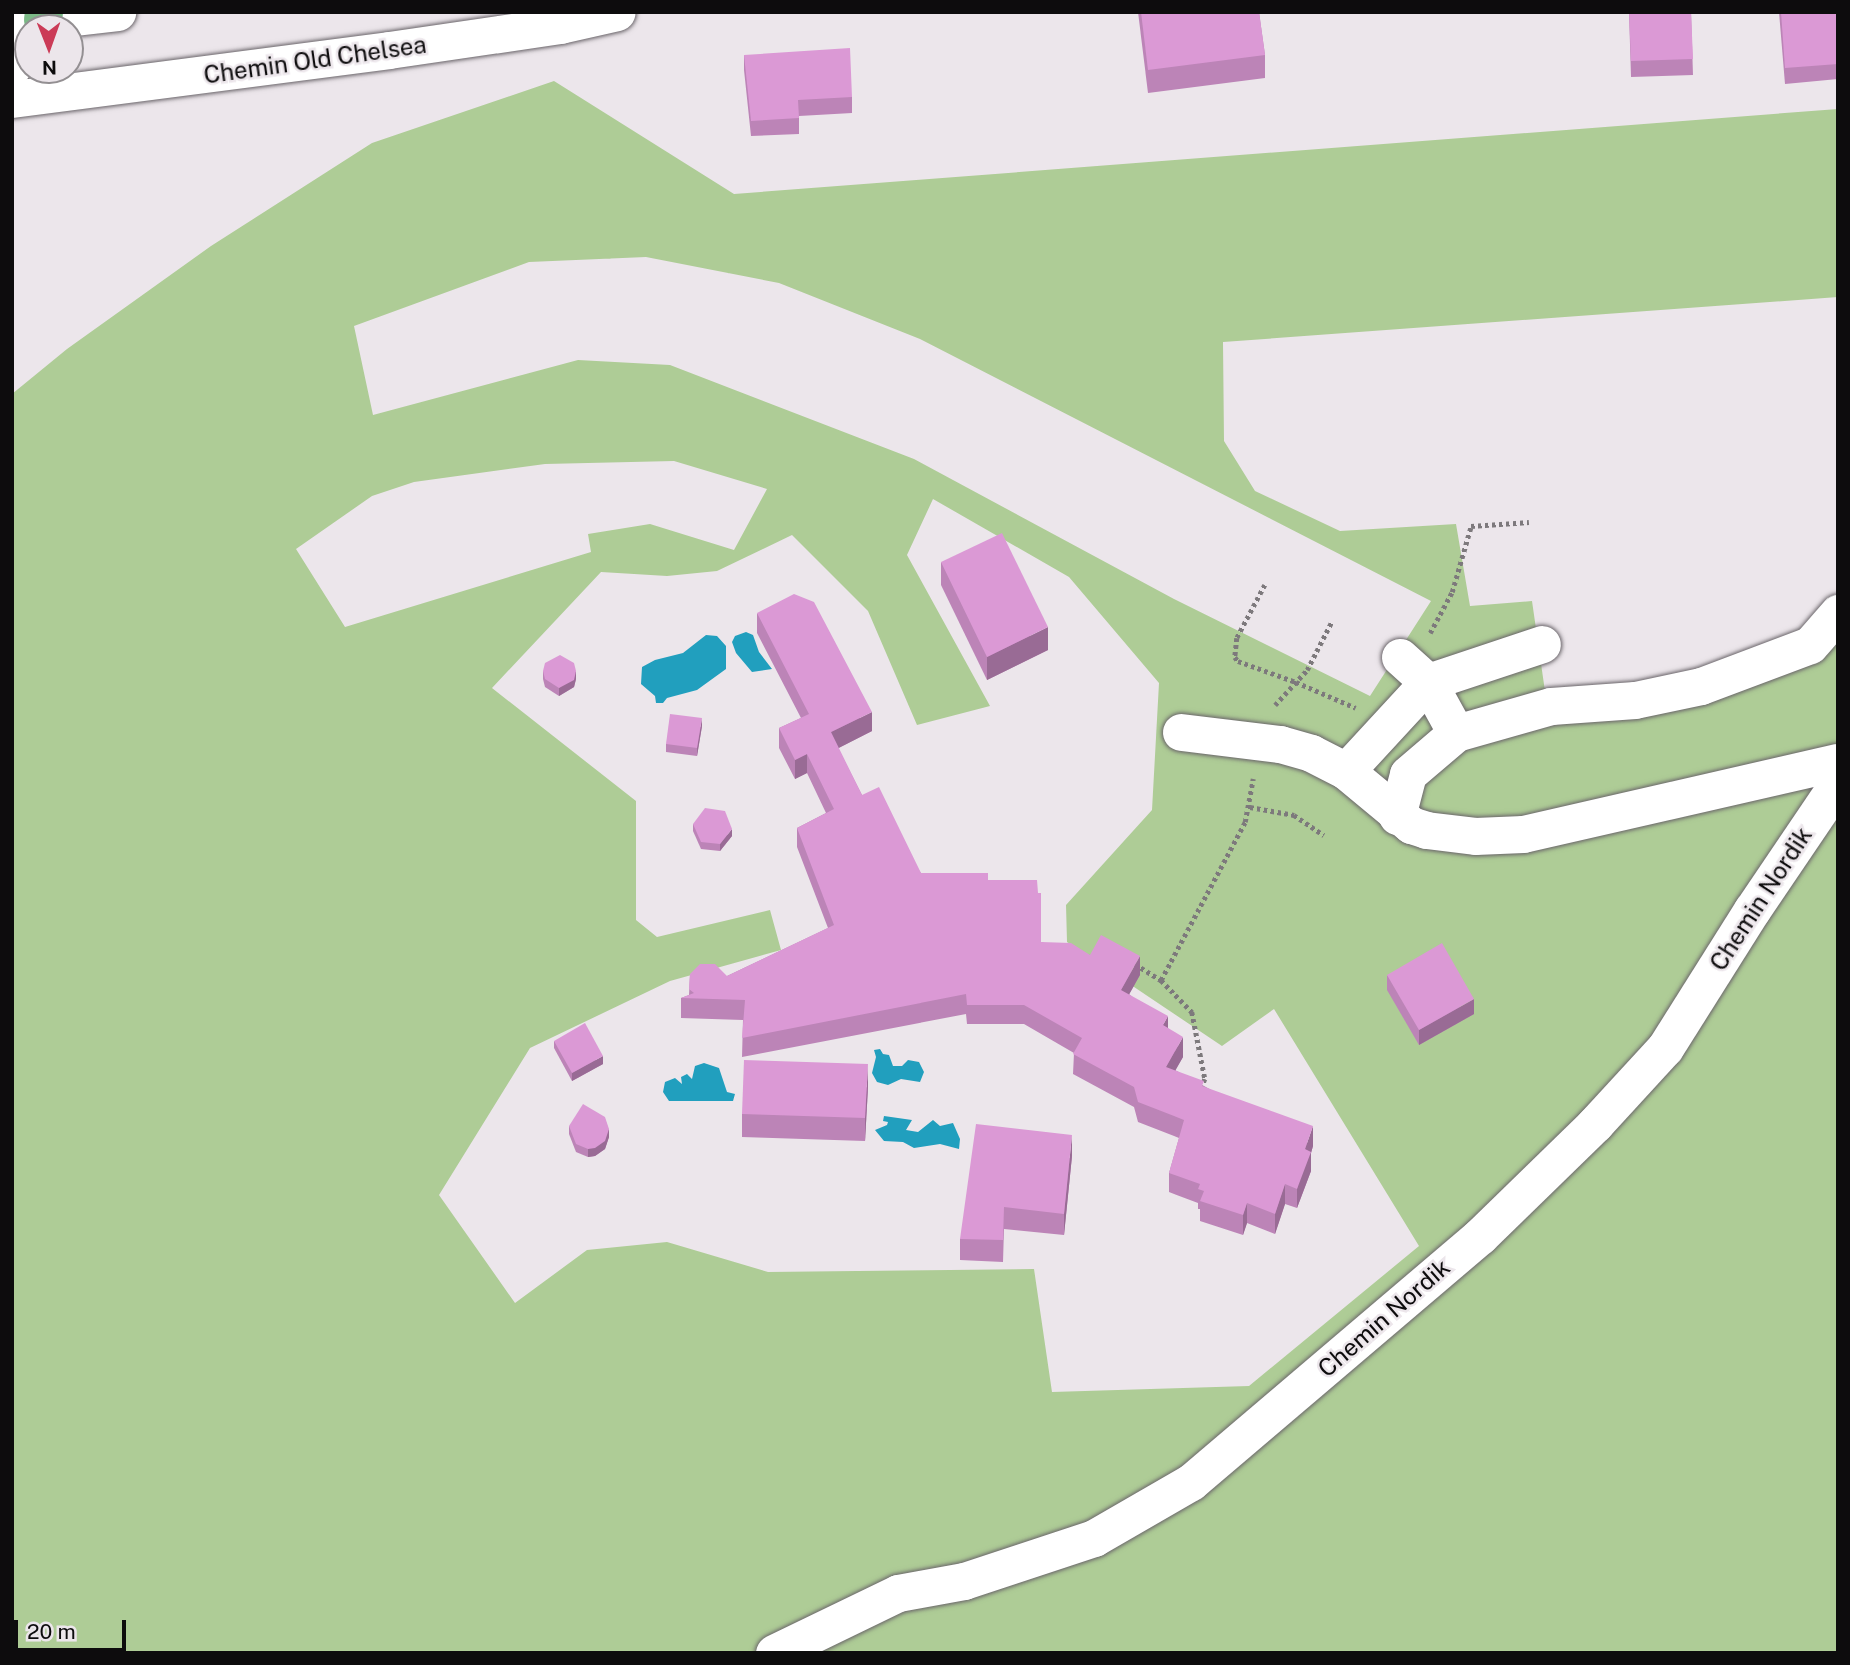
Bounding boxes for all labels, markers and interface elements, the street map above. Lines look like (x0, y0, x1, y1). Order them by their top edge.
north arrow (14, 14, 84, 84)
street label: Chemin Old Chelsea (202, 30, 428, 90)
text: N (42, 57, 57, 79)
street label: Chemin Nordik (1704, 822, 1818, 976)
street label: Chemin Nordik (1312, 1253, 1456, 1383)
scale bar (18, 1606, 130, 1650)
text: 20 m (27, 1619, 76, 1644)

